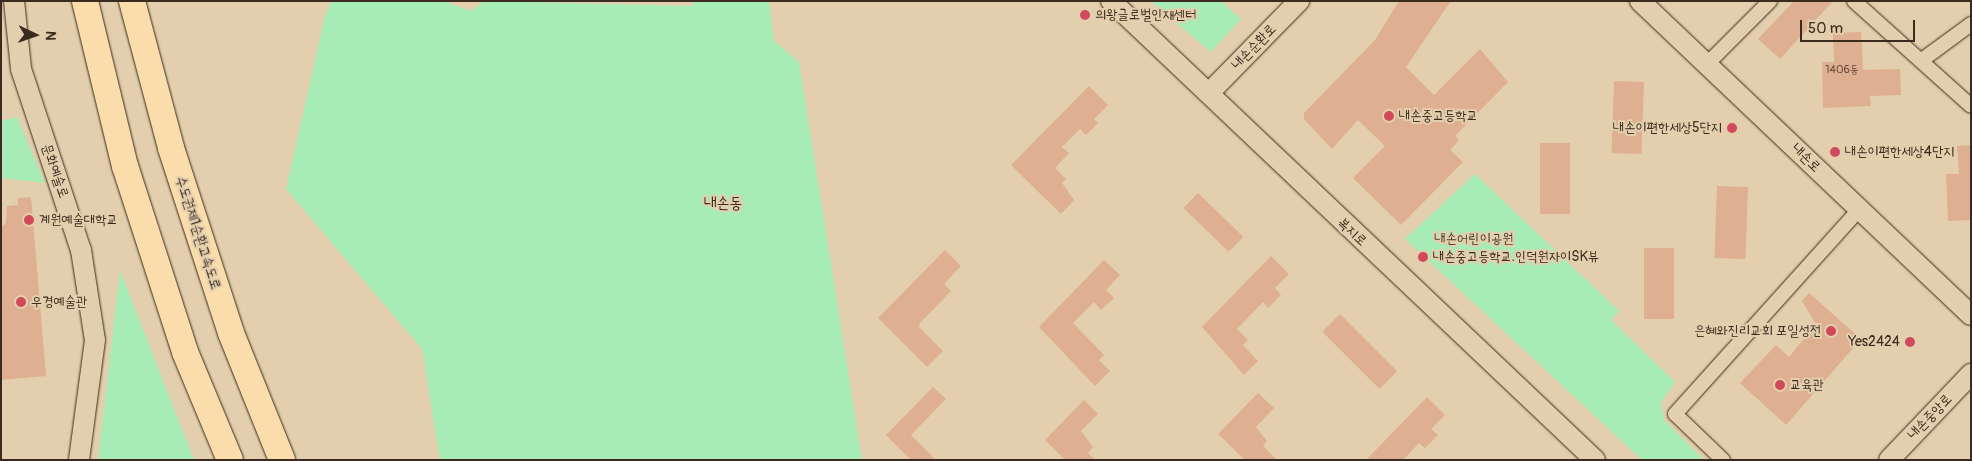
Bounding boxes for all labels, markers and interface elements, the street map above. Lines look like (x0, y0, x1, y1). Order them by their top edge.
place label: 의왕글로벌인재센터 (1095, 7, 1196, 23)
marker: 의왕글로벌인재센터 (1079, 9, 1091, 21)
north arrow (10, 10, 60, 60)
scale bar (1802, 10, 1917, 42)
text: 50 m (1808, 19, 1843, 38)
street label: 내손순환로 (1228, 21, 1280, 73)
text: N (42, 31, 59, 41)
house number: 1406동 (1825, 63, 1859, 77)
place label: 내손중고등학교 (1399, 108, 1478, 124)
marker: 내손중고등학교 (1383, 110, 1395, 122)
place label: 내손이편한세상5단지 (1613, 120, 1722, 136)
marker: 내손이편한세상5단지 (1726, 122, 1738, 134)
street label: 내손로 (1788, 140, 1824, 176)
street label: 문화예술로 (38, 142, 72, 200)
place label: 내손이편한세상4단지 (1845, 144, 1955, 160)
marker: 내손이편한세상4단지 (1829, 146, 1841, 158)
street label: 수도권제1순환고속도로 (172, 174, 224, 292)
district label: 내손동 (704, 193, 742, 213)
place label: 계원예술대학교 (39, 212, 118, 228)
marker: 계원예술대학교 (23, 214, 35, 226)
street label: 복지로 (1334, 214, 1370, 250)
park label: 내손어린이공원 (1435, 231, 1513, 247)
place label: 내손중고등학교.인덕원자이SK뷰 (1433, 249, 1599, 265)
marker: 내손중고등학교.인덕원자이SK뷰 (1417, 251, 1429, 263)
place label: 우경예술관 (31, 294, 87, 310)
marker: 우경예술관 (15, 296, 27, 308)
place label: 은혜와진리교회 포일성전 (1694, 323, 1821, 339)
marker: 은혜와진리교회 포일성전 (1825, 325, 1837, 337)
place label: Yes2424 (1848, 334, 1900, 350)
marker: Yes2424 (1904, 336, 1916, 348)
place label: 교육관 (1790, 377, 1824, 393)
marker: 교육관 (1774, 379, 1786, 391)
street label: 내손중앙로 (1904, 391, 1956, 443)

